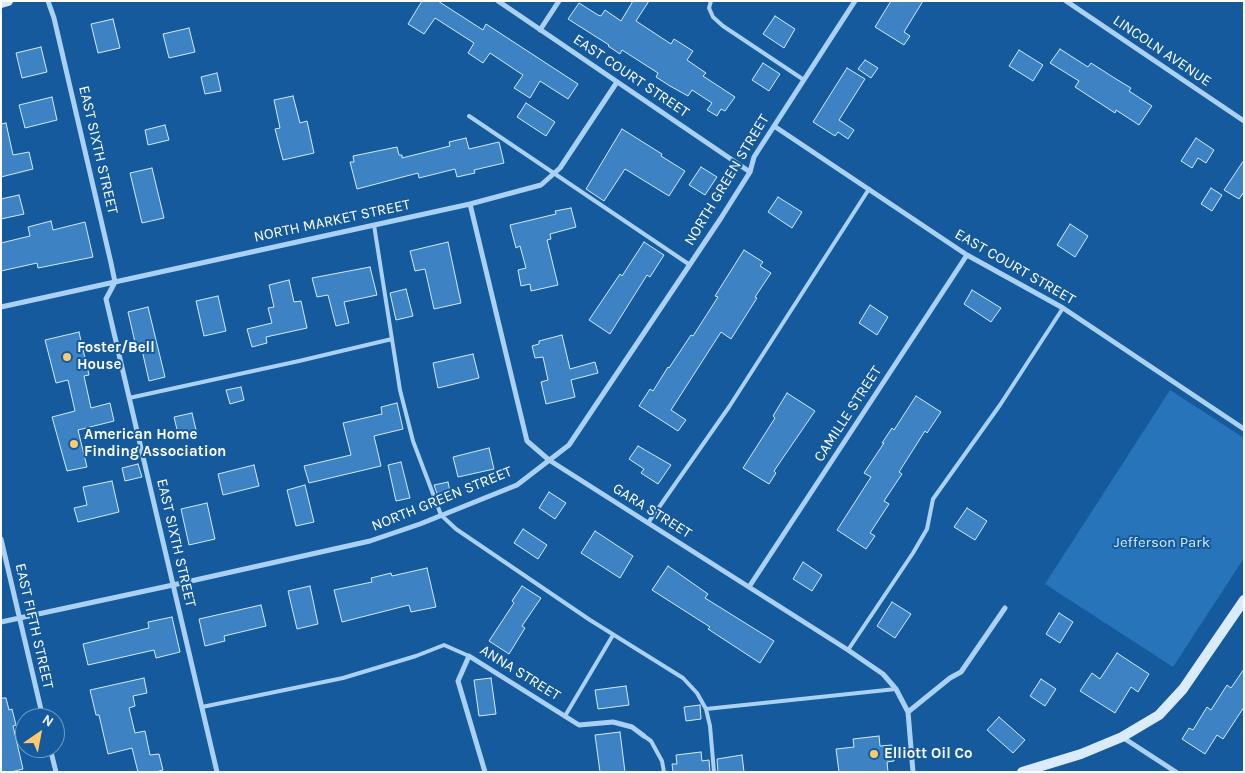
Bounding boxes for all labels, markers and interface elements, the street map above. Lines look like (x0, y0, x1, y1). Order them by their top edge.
street label: LINCOLN AVENUE (1109, 11, 1215, 91)
street label: EAST COURT STREET (569, 30, 693, 122)
street label: EAST SIXTH STREET (74, 84, 122, 216)
street label: NORTH GREEN STREET (681, 111, 773, 249)
street label: NORTH MARKET STREET (252, 196, 412, 246)
street label: EAST COURT STREET (952, 225, 1078, 309)
place label: Foster/Bell House (77, 339, 155, 374)
marker: Foster/Bell House (61, 351, 73, 363)
street label: CAMILLE STREET (810, 363, 886, 465)
place label: American Home Finding Association (84, 426, 226, 461)
marker: American Home Finding Association (68, 438, 80, 450)
street label: NORTH GREEN STREET (369, 463, 515, 535)
street label: EAST SIXTH STREET (152, 477, 200, 609)
street label: GARA STREET (609, 480, 695, 542)
park label: Jefferson Park (1114, 534, 1210, 552)
street label: EAST FIFTH STREET (11, 561, 57, 691)
street label: ANNA STREET (476, 641, 564, 705)
north arrow (15, 708, 65, 758)
text: N (39, 711, 57, 731)
place label: Elliott Oil Co (884, 745, 972, 763)
marker: Elliott Oil Co (868, 748, 880, 760)

